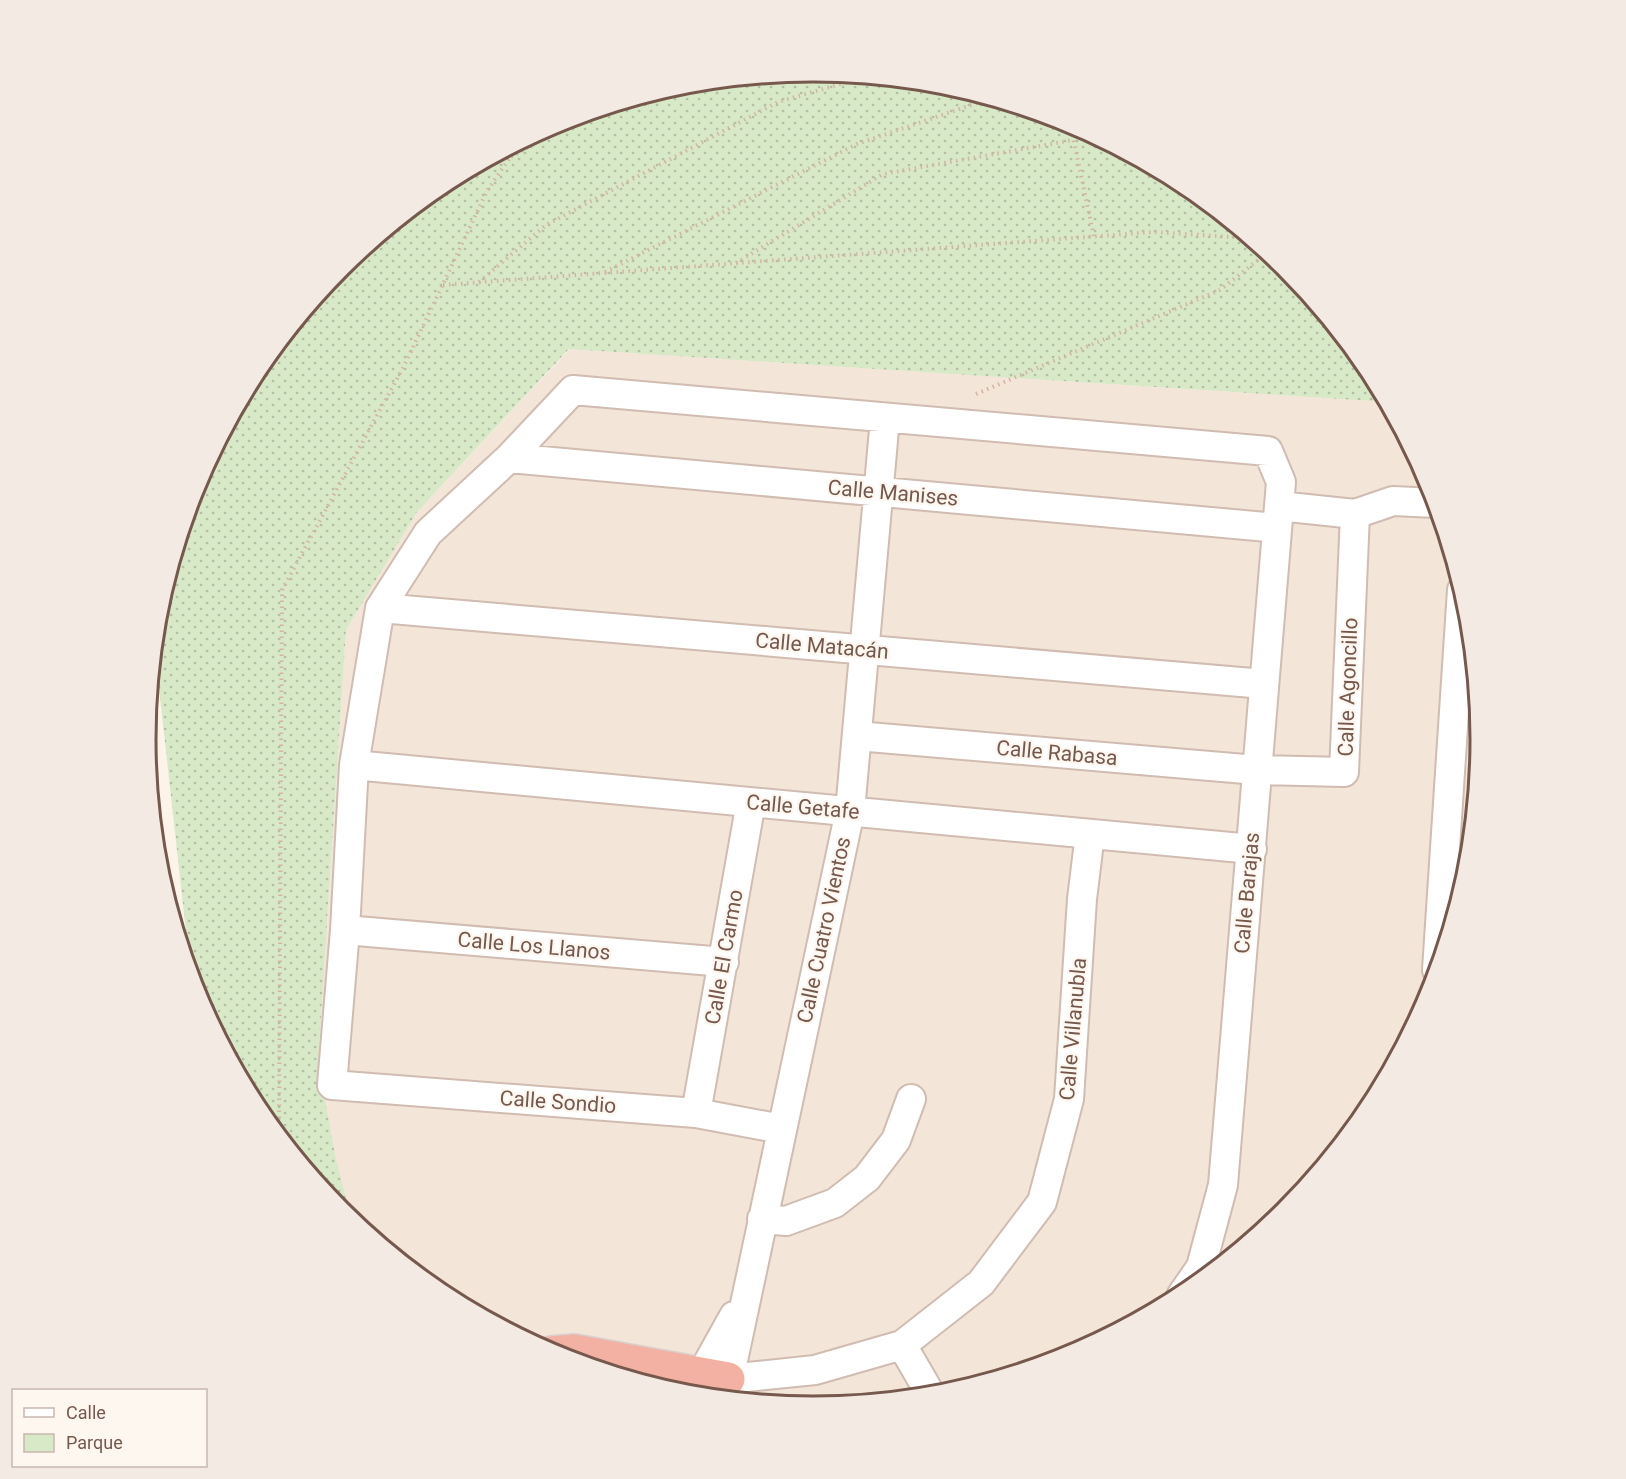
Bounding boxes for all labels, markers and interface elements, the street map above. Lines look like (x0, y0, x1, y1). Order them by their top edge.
street label: Calle Manises (827, 475, 959, 511)
street label: Calle Agoncillo (1334, 617, 1362, 757)
street label: Calle Matacán (754, 628, 890, 664)
street label: Calle Rabasa (995, 736, 1119, 770)
street label: Calle Getafe (745, 790, 861, 824)
street label: Calle Barajas (1230, 831, 1264, 955)
street label: Calle Cuatro Vientos (793, 835, 855, 1025)
street label: Calle El Carmo (700, 888, 748, 1026)
street label: Calle Los Llanos (457, 927, 611, 965)
street label: Calle Villanubla (1055, 957, 1091, 1101)
street label: Calle Sondio (499, 1086, 617, 1118)
legend (12, 1389, 207, 1467)
text: Calle (66, 1402, 106, 1423)
text: Parque (66, 1432, 123, 1453)

